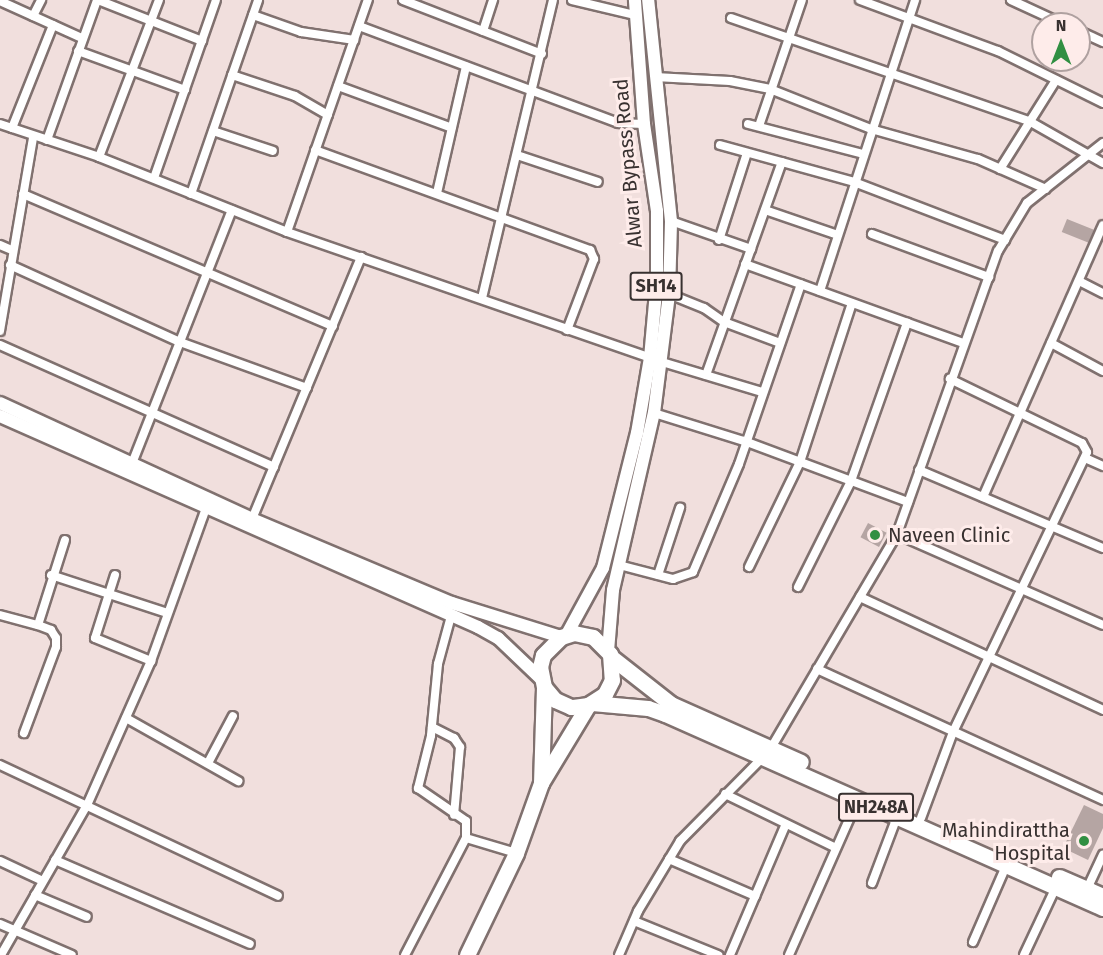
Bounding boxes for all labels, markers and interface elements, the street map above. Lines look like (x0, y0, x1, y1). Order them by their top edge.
north arrow (1031, 12, 1091, 72)
text: N (1056, 16, 1066, 35)
street label: Alwar Bypass Road (609, 77, 647, 249)
road number: SH14 (629, 271, 683, 301)
place label: Naveen Clinic (888, 523, 1010, 547)
marker: Naveen Clinic (866, 526, 884, 544)
road number: NH248A (837, 792, 915, 822)
place label: Mahindirattha Hospital (942, 818, 1070, 865)
marker: Mahindirattha Hospital (1075, 832, 1093, 850)

